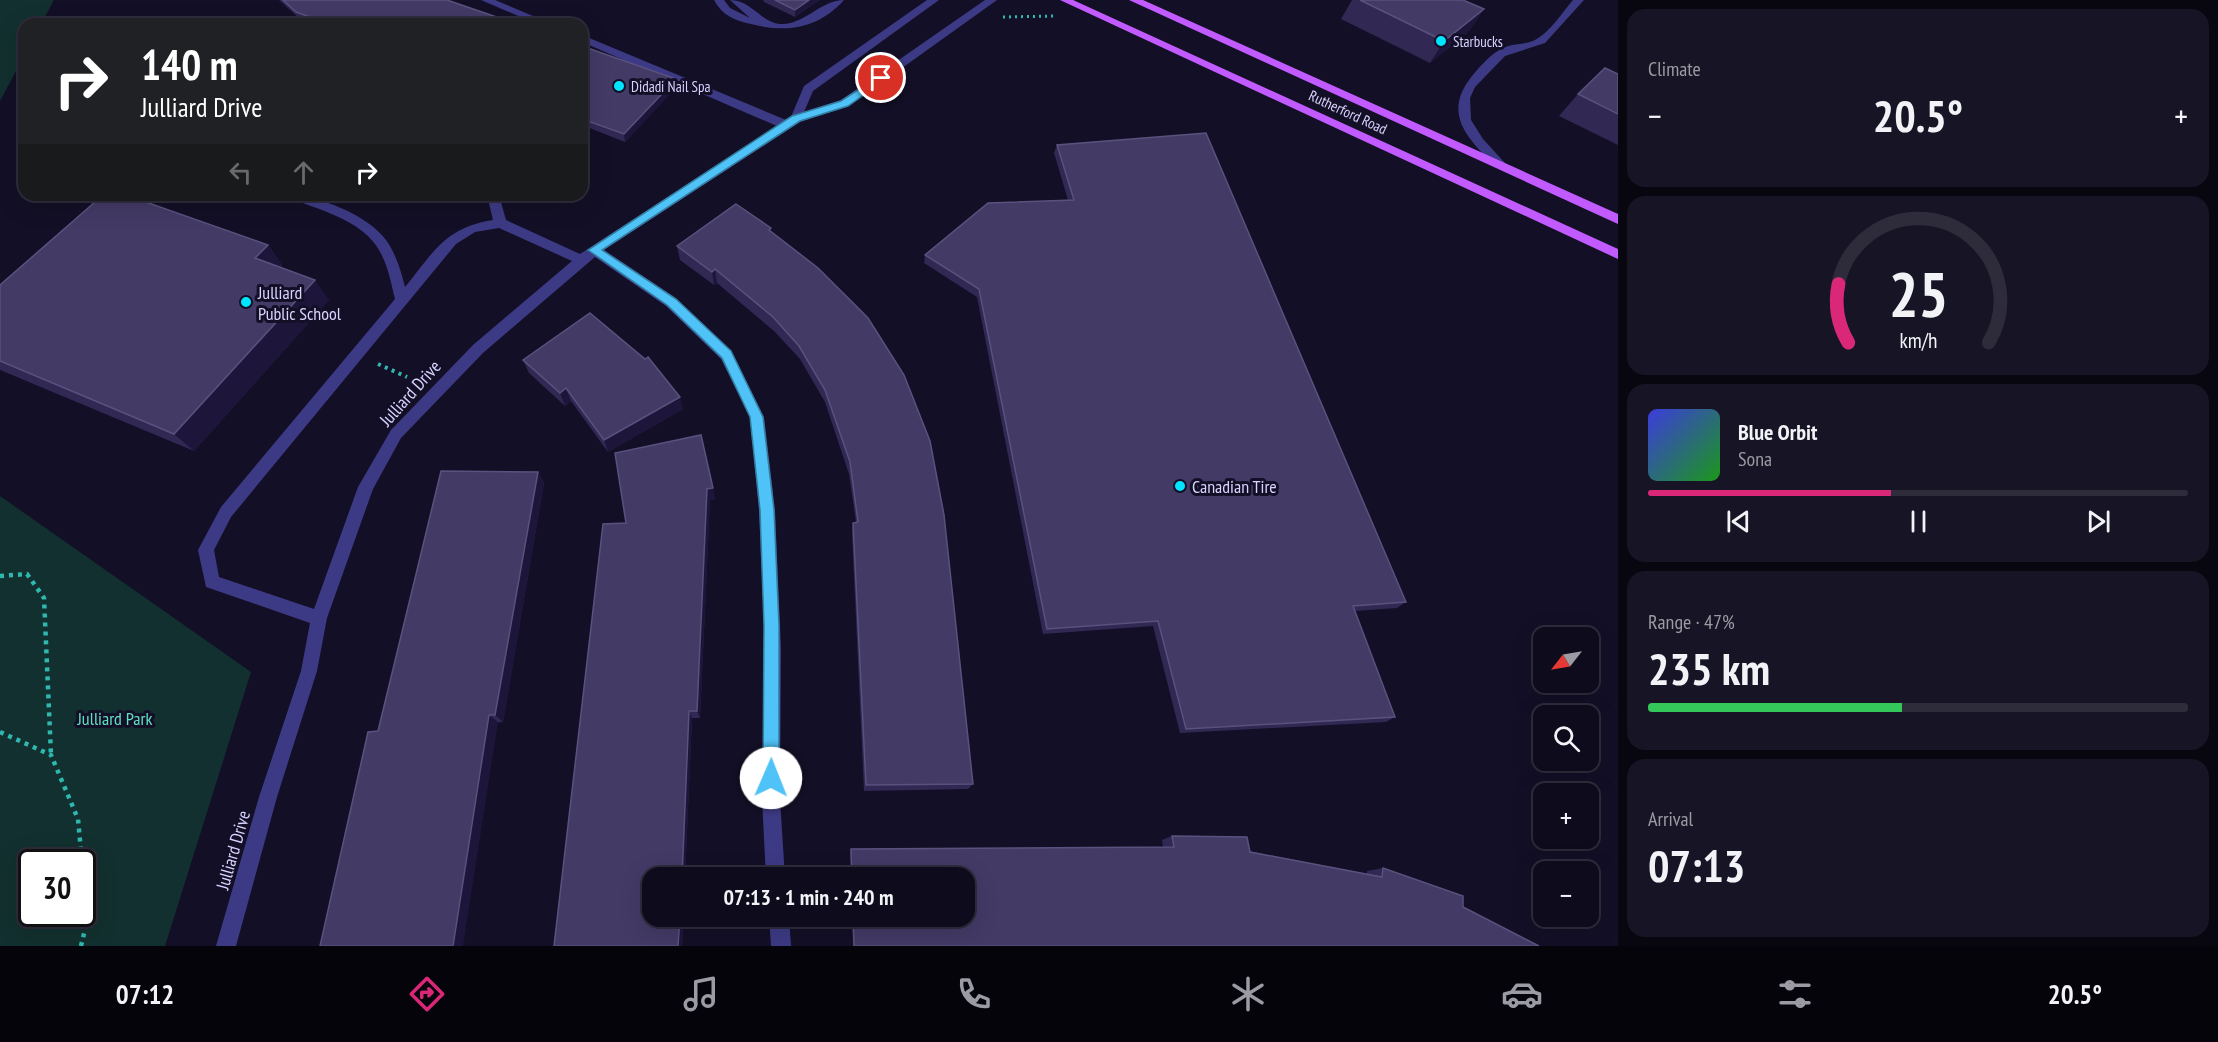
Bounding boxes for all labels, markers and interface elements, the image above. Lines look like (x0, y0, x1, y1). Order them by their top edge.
place label: Starbucks (1453, 32, 1503, 51)
marker: Starbucks (1434, 34, 1448, 48)
text: 140 m (141, 37, 238, 92)
icon: right (42, 42, 120, 120)
pin (855, 52, 906, 103)
text: Climate (1648, 56, 1701, 82)
icon: arrive (864, 61, 897, 94)
place label: Didadi Nail Spa (631, 77, 711, 96)
marker: Didadi Nail Spa (612, 79, 626, 93)
street label: Rutherford Road (1306, 86, 1390, 138)
text: 20.5° (1873, 86, 1963, 144)
text: Julliard Drive (141, 90, 262, 124)
text: − (1648, 94, 1662, 137)
text: + (2174, 94, 2188, 137)
icon: left (224, 156, 257, 189)
icon: ahead (287, 156, 320, 189)
icon: right (350, 156, 383, 189)
text: 25 (1888, 253, 1948, 334)
place label: Julliard Public School (257, 281, 342, 325)
marker: Julliard Public School (239, 295, 253, 309)
text: km/h (1899, 326, 1937, 354)
street label: Julliard Drive (374, 355, 446, 432)
text: Blue Orbit (1738, 418, 1817, 446)
text: Sona (1738, 446, 1772, 472)
place label: Canadian Tire (1192, 475, 1277, 498)
marker: Canadian Tire (1173, 479, 1187, 493)
icon: previous (1722, 505, 1755, 538)
icon: pause (1902, 505, 1935, 538)
icon: next (2082, 505, 2115, 538)
text: Range · 47% (1648, 609, 1735, 635)
north arrow (1533, 627, 1599, 693)
map controls (1533, 627, 1599, 927)
text: 235 km (1648, 639, 1770, 697)
button: search (1533, 705, 1599, 771)
park label: Julliard Park (77, 707, 152, 730)
position arrow (739, 746, 803, 810)
button: + (1533, 783, 1599, 849)
text: Arrival (1648, 806, 1693, 832)
street label: Julliard Drive (211, 808, 255, 893)
text: 07:13 (1648, 836, 1745, 894)
speed limit sign: 30 (18, 849, 96, 927)
button: − (1533, 861, 1599, 927)
text: 07:13 · 1 min · 240 m (723, 883, 894, 911)
icon: directions (406, 973, 448, 1015)
icon: music (680, 973, 722, 1015)
icon: phone (953, 973, 995, 1015)
icon: climate (1227, 973, 1269, 1015)
icon: car (1501, 973, 1543, 1015)
icon: filters (1774, 973, 1816, 1015)
text: 07:12 (116, 977, 174, 1011)
text: 20.5° (2048, 977, 2102, 1011)

